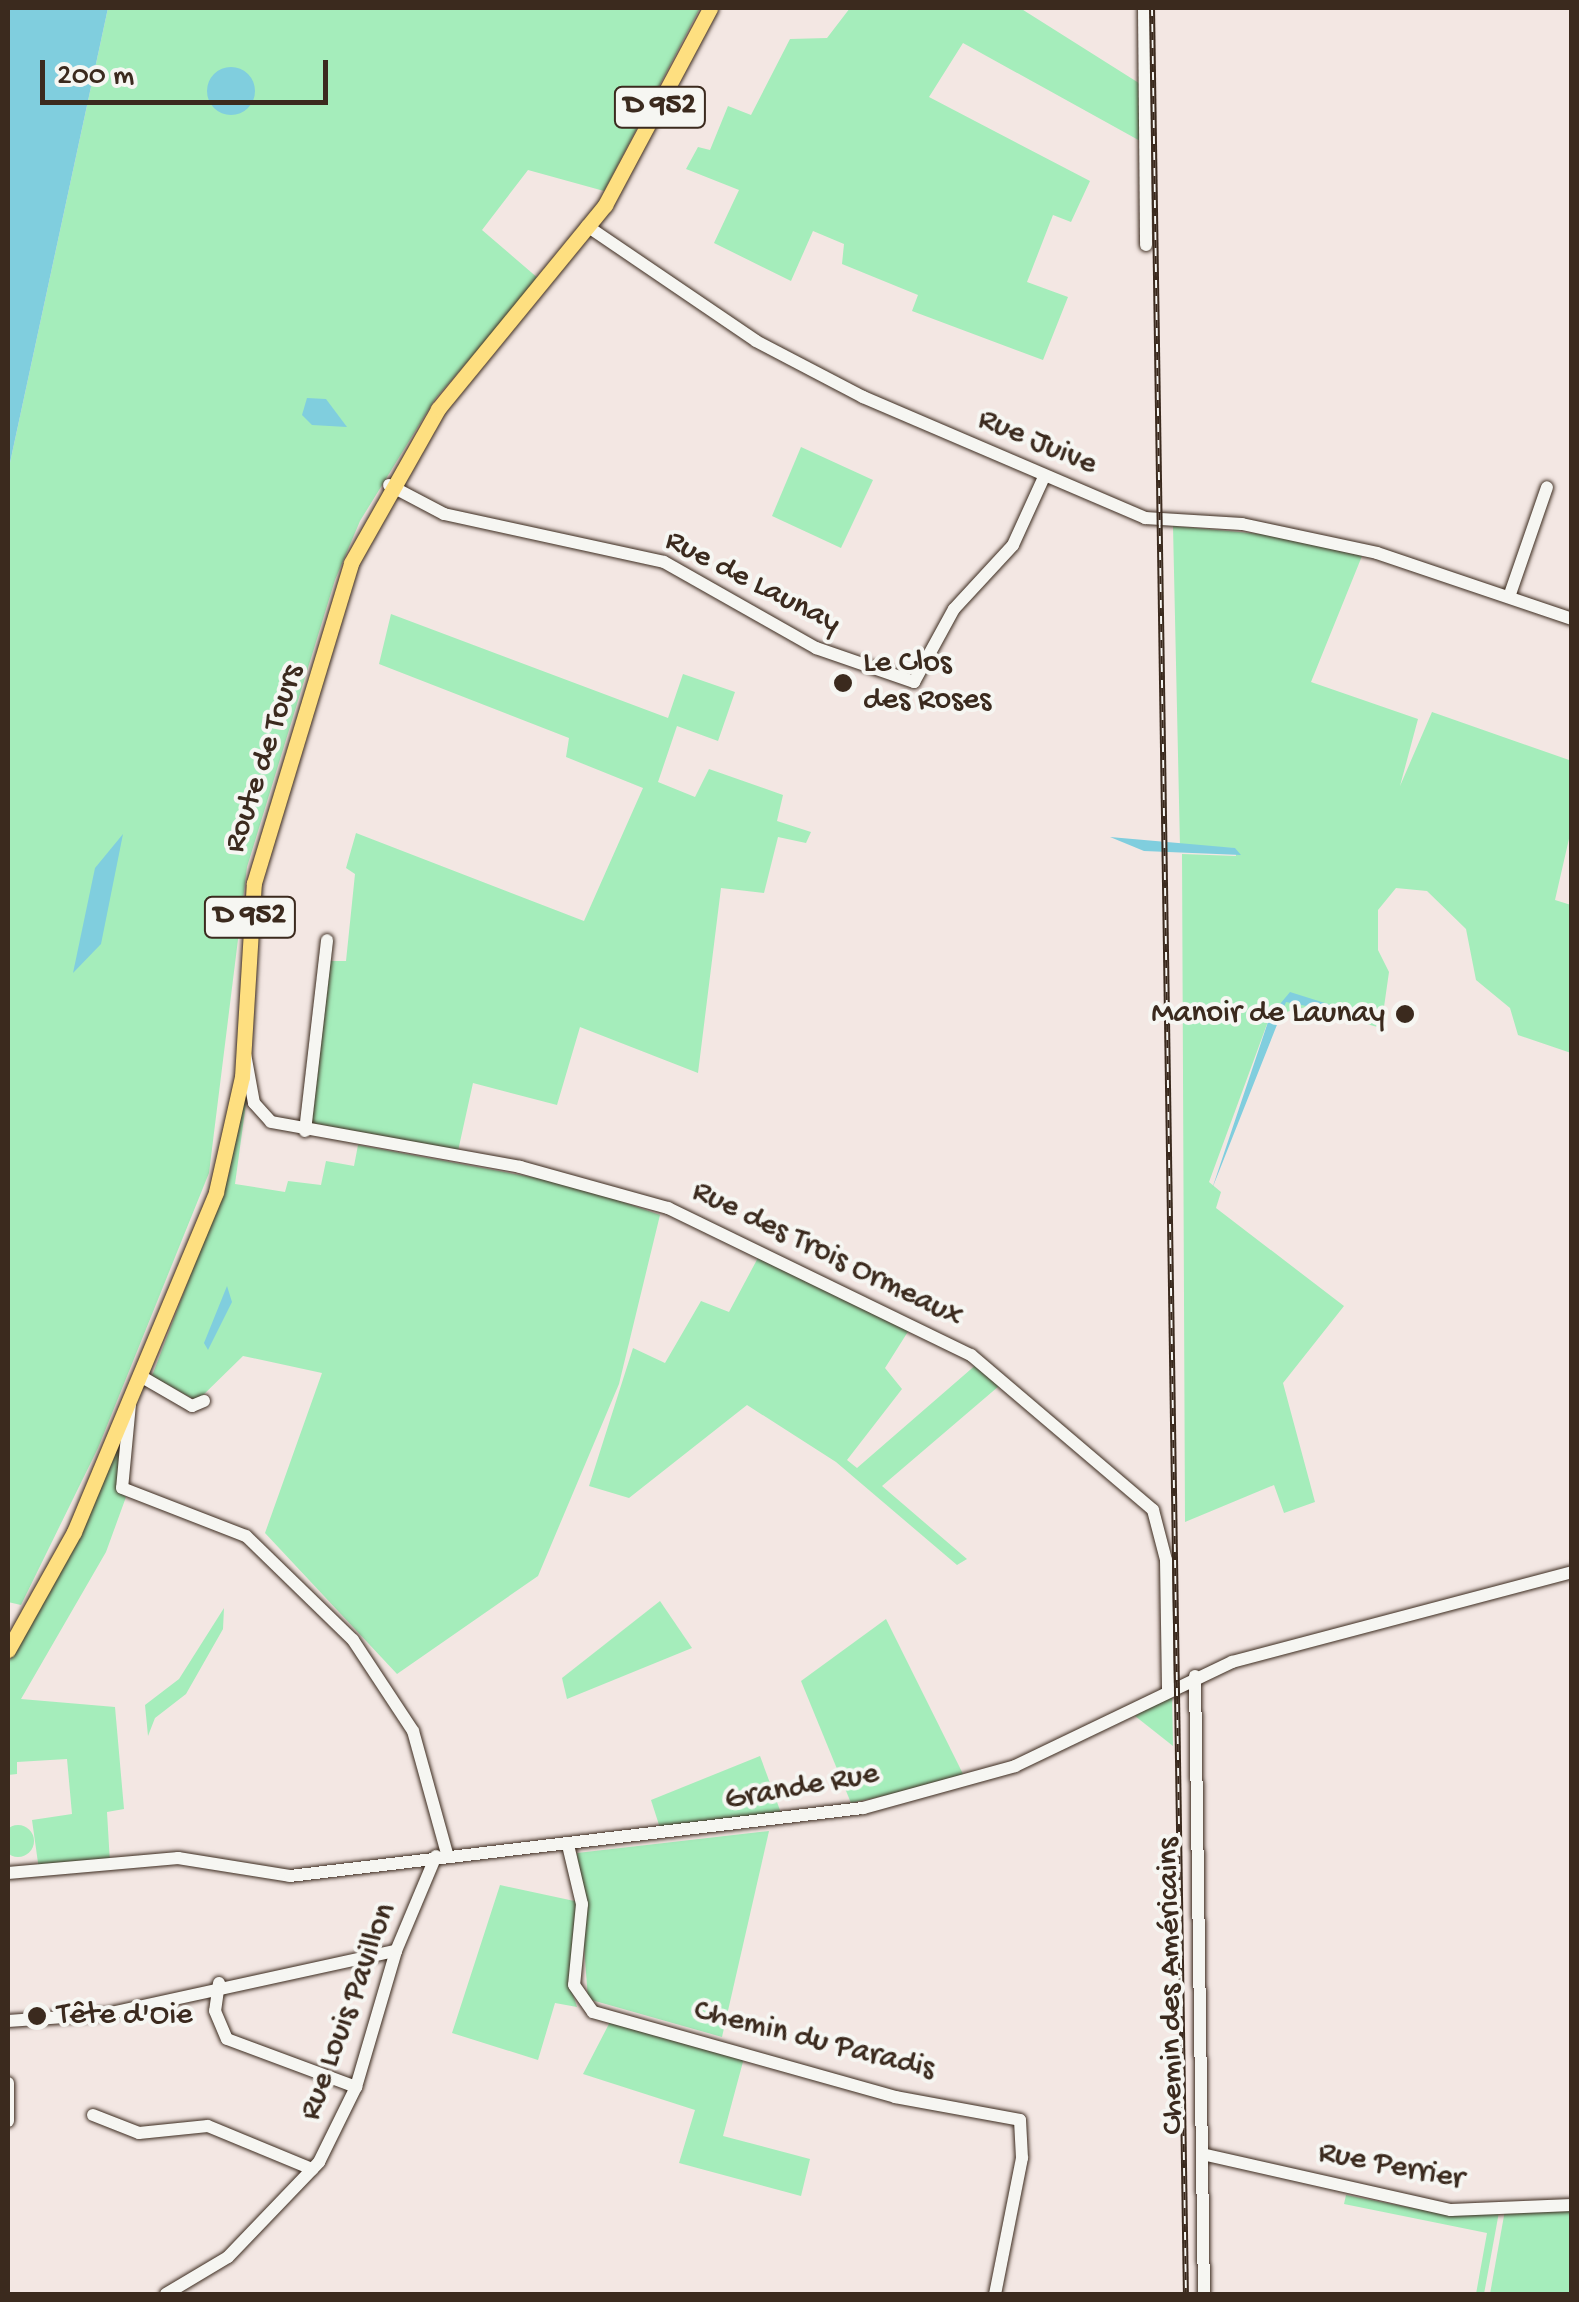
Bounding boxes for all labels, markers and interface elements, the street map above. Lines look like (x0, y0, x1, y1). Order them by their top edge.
scale bar (45, 40, 332, 102)
text: 200 m (57, 60, 134, 95)
road number: D 952 (612, 82, 708, 132)
street label: Rue Juive (972, 401, 1102, 485)
street label: Rue de Launay (658, 522, 846, 644)
place label: Le Clos des Roses (863, 646, 991, 721)
street label: Route de Tours (217, 660, 313, 858)
marker: Le Clos des Roses (832, 672, 854, 694)
road number: D 952 (202, 892, 298, 942)
place label: Manoir de Launay (1151, 995, 1385, 1033)
marker: Manoir de Launay (1394, 1003, 1416, 1025)
street label: Rue des Trois Ormeaux (685, 1173, 969, 1337)
street label: Grande Rue (722, 1756, 882, 1820)
street label: Chemin des Américains (1150, 1837, 1194, 2135)
street label: Rue Louis Pavillon (292, 1898, 406, 2126)
street label: Chemin du Paradis (690, 1993, 938, 2089)
place label: Tête d'Oie (57, 1997, 193, 2035)
marker: Tête d'Oie (26, 2005, 48, 2027)
street label: Rue Perrier (1315, 2134, 1467, 2200)

